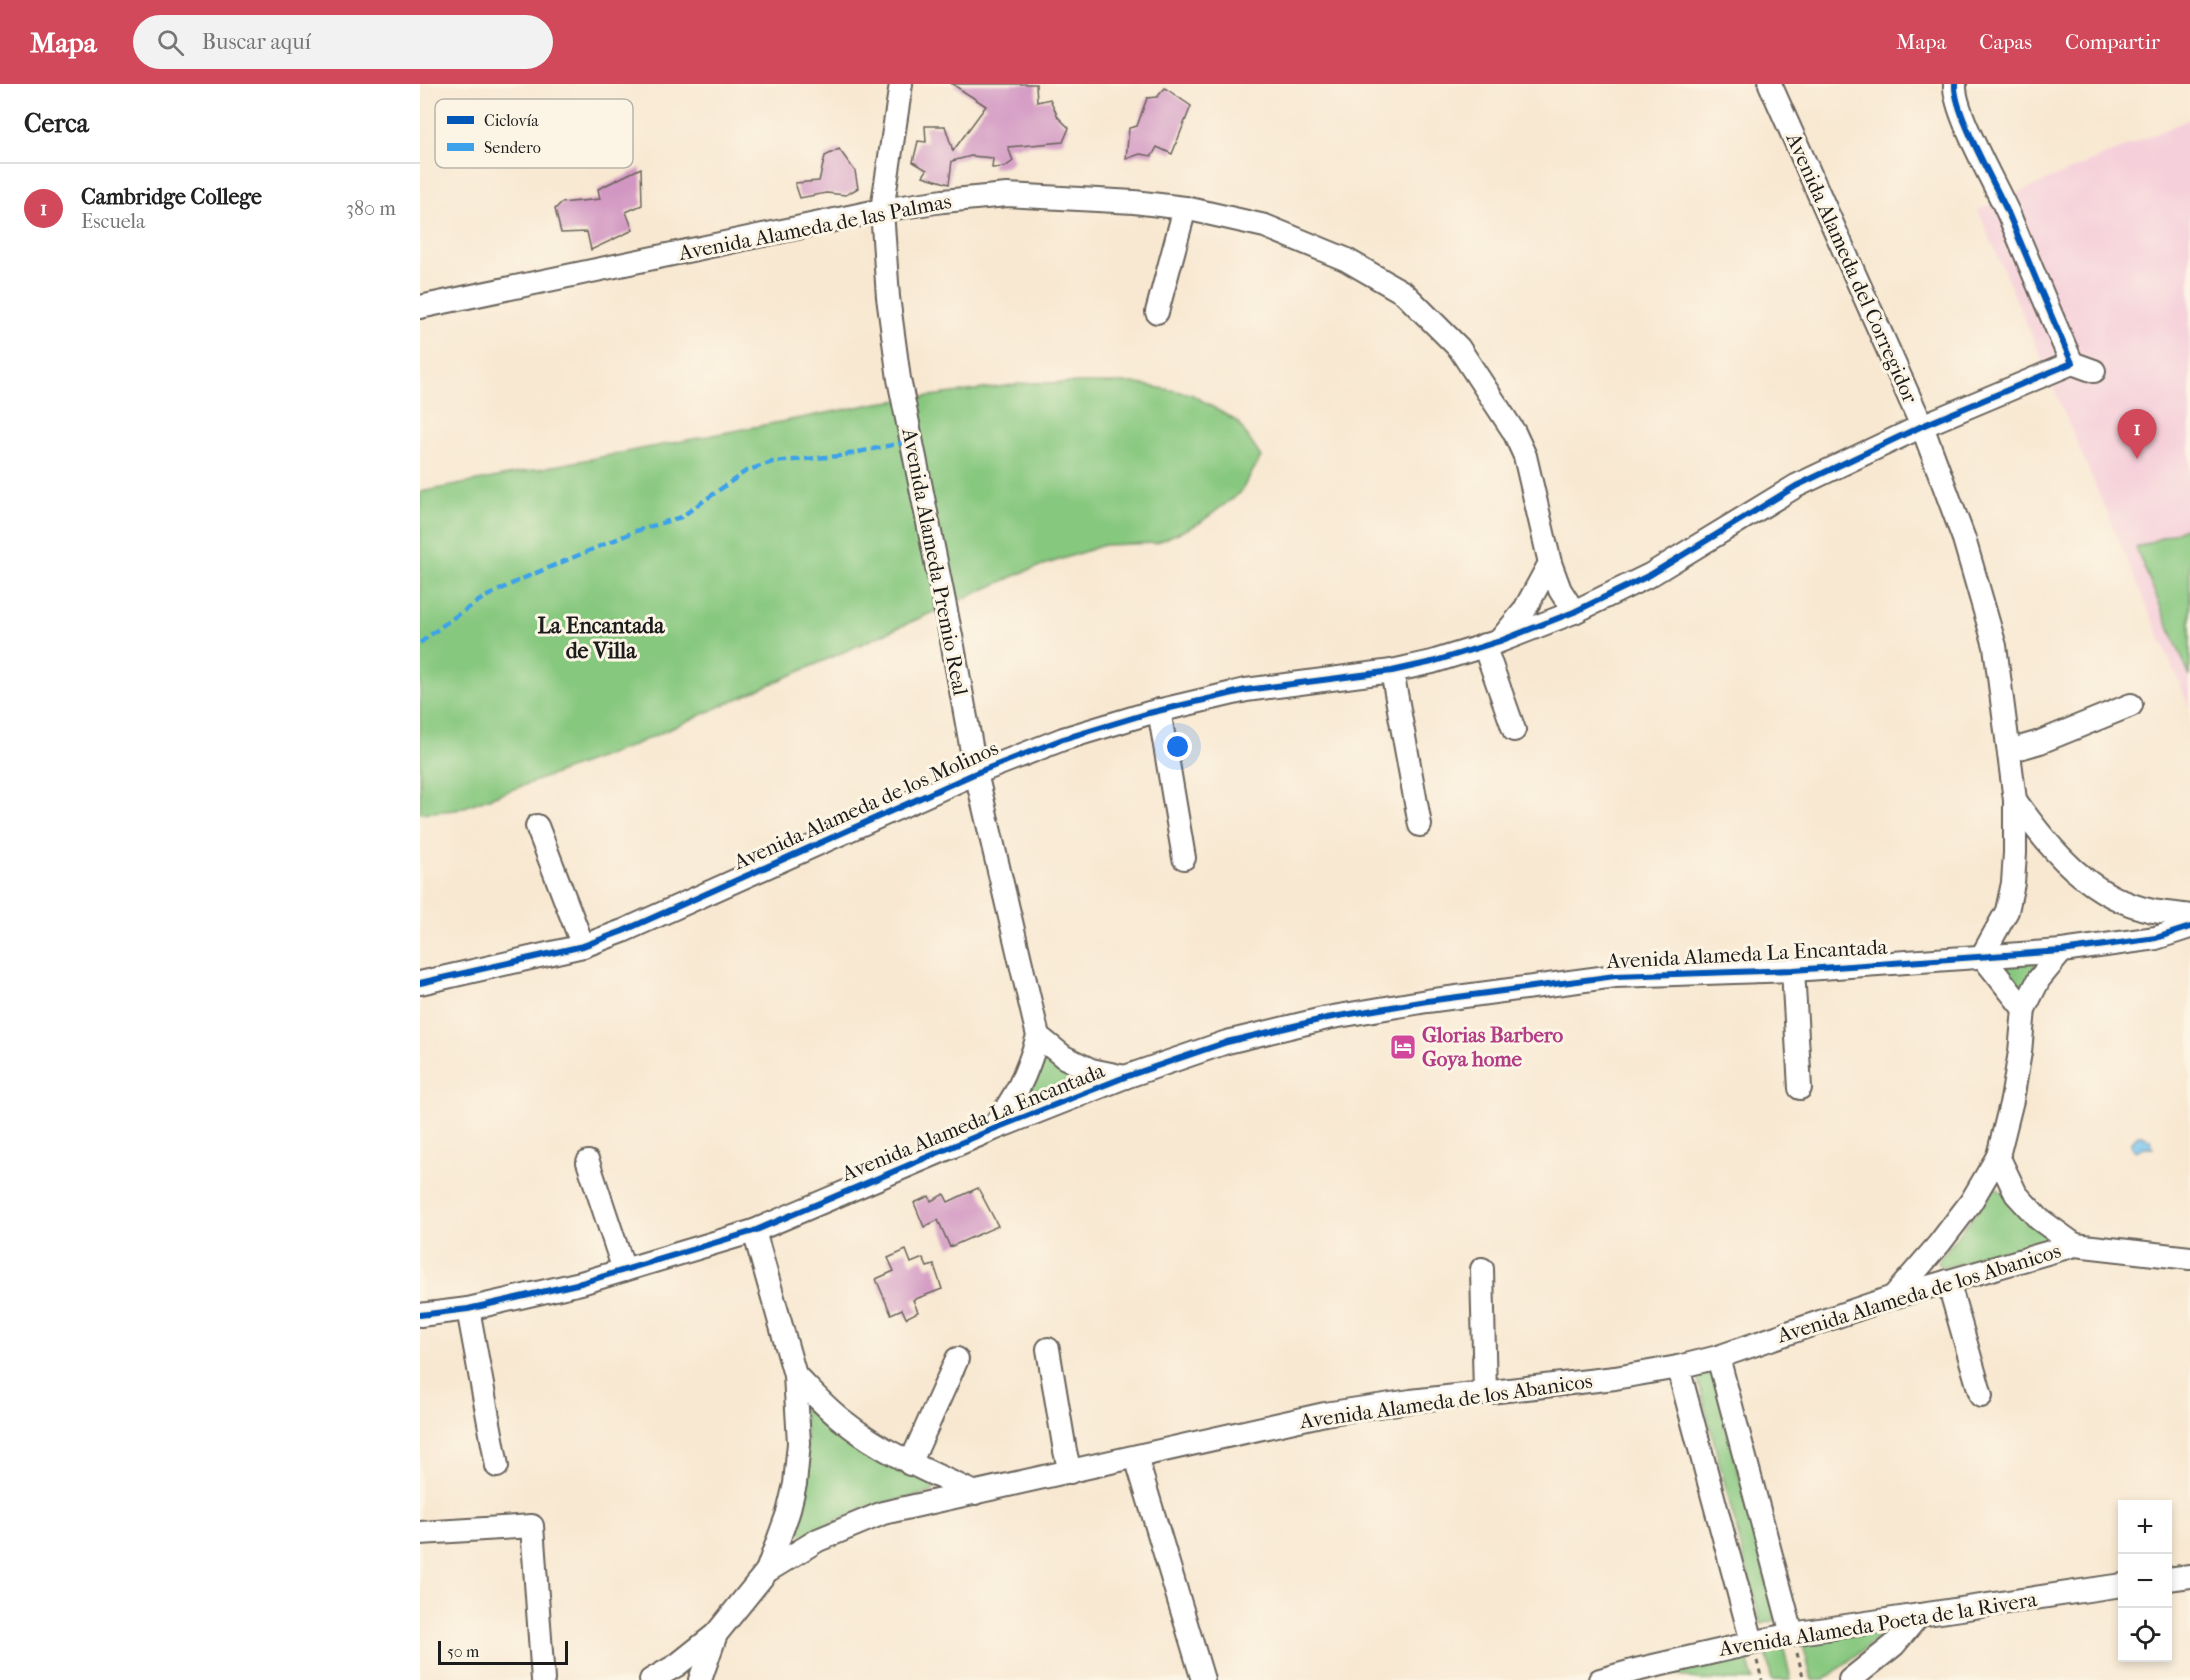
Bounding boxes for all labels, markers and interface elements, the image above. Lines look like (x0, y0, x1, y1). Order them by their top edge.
search box (133, 15, 553, 69)
text: Mapa (30, 26, 97, 59)
icon: search (154, 26, 187, 59)
text: Buscar aquí (202, 29, 311, 55)
text: Mapa (1896, 30, 1946, 54)
text: Capas (1979, 30, 2032, 54)
text: Compartir (2065, 30, 2160, 54)
legend (435, 99, 633, 168)
text: Cerca (24, 108, 89, 139)
text: Ciclovía (484, 111, 539, 130)
street label: Avenida Alameda del Corregidor (1781, 128, 1923, 407)
text: Sendero (484, 138, 541, 157)
text: Cambridge College (81, 184, 262, 210)
street label: Avenida Alameda de las Palmas (676, 189, 954, 265)
text: 1 (40, 197, 47, 220)
text: 380 m (346, 197, 396, 220)
text: Escuela (81, 210, 145, 233)
pin: 1 (2118, 410, 2156, 459)
street label: Avenida Alameda Premio Real (897, 425, 973, 698)
district label: La Encantada de Villa (538, 613, 665, 664)
your location (1163, 732, 1192, 761)
street label: Avenida Alameda de los Molinos (729, 736, 1002, 875)
street label: Avenida Alameda La Encantada (1605, 935, 1888, 973)
place label: Glorias Barbero Goya home (1422, 1023, 1564, 1071)
hotel icon: Glorias Barbero Goya home (1388, 1032, 1418, 1062)
street label: Avenida Alameda La Encantada (837, 1058, 1108, 1186)
street label: Avenida Alameda de los Abanicos (1773, 1238, 2064, 1348)
street label: Avenida Alameda de los Abanicos (1297, 1369, 1594, 1434)
map controls (2118, 1500, 2172, 1662)
button: + (2118, 1500, 2172, 1554)
button: − (2118, 1554, 2172, 1608)
street label: Avenida Alameda Poeta de la Rivera (1716, 1587, 2039, 1661)
button: locate (2118, 1608, 2172, 1662)
scale bar (438, 1638, 568, 1666)
text: 50 m (447, 1642, 479, 1661)

